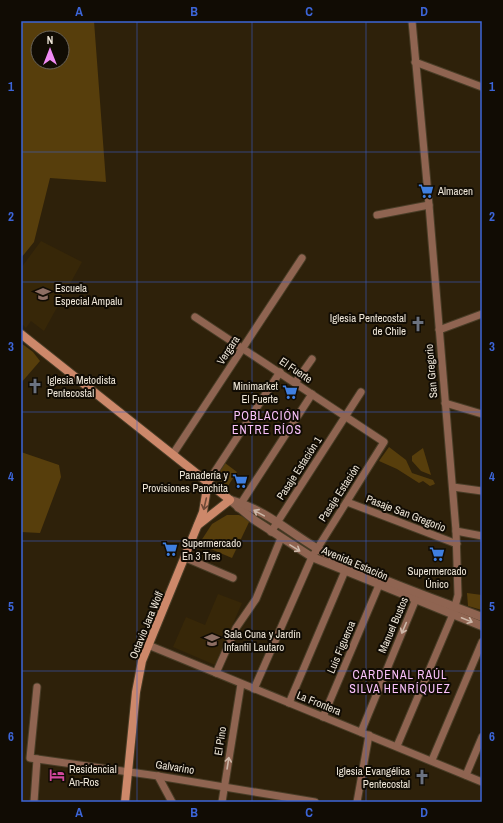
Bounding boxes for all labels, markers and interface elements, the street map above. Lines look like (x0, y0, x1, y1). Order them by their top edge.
text: A (75, 3, 83, 20)
text: B (190, 3, 198, 20)
text: C (305, 3, 313, 20)
text: D (420, 3, 428, 20)
north arrow (30, 30, 70, 70)
text: N (47, 33, 53, 47)
text: 1 (8, 78, 14, 95)
text: 1 (489, 78, 495, 95)
supermarket icon: Almacen (417, 182, 435, 200)
place label: Almacen (437, 184, 473, 198)
text: 2 (8, 208, 14, 225)
text: 2 (489, 208, 495, 225)
place label: Escuela Especial Ampalu (55, 281, 122, 308)
school or university icon: Escuela Especial Ampalu (34, 285, 52, 303)
place label: Iglesia Pentecostal de Chile (330, 311, 406, 338)
church icon: Iglesia Pentecostal de Chile (409, 315, 427, 333)
street label: Vergara (214, 333, 242, 367)
text: 3 (8, 338, 14, 355)
text: 3 (489, 338, 495, 355)
street label: San Gregorio (422, 343, 440, 399)
street label: El Fuerte (277, 354, 315, 386)
place label: Iglesia Metodista Pentecostal (47, 373, 116, 400)
church icon: Iglesia Metodista Pentecostal (26, 377, 44, 395)
place label: Minimarket El Fuerte (233, 379, 278, 406)
supermarket icon: Minimarket El Fuerte (281, 383, 299, 401)
district label: POBLACIÓN ENTRE RÍOS (232, 408, 302, 438)
street label: Pasaje Estación 1 (273, 434, 325, 502)
street label: Pasaje Estación (315, 462, 363, 524)
text: 4 (8, 468, 14, 485)
place label: Panadería y Provisiones Panchita (142, 468, 228, 495)
text: 4 (489, 468, 495, 485)
supermarket icon: Panadería y Provisiones Panchita (231, 472, 249, 490)
street label: Pasaje San Gregorio (364, 491, 448, 535)
one-way arrow (200, 498, 208, 511)
one-way arrow (253, 509, 265, 516)
place label: Supermercado En 3 Tres (182, 536, 241, 563)
supermarket icon: Supermercado En 3 Tres (161, 540, 179, 558)
street label: Avenida Estación (319, 542, 390, 583)
one-way arrow (289, 544, 301, 552)
supermarket icon: Supermercado Único (428, 545, 446, 563)
place label: Supermercado Único (407, 564, 467, 591)
street label: Octavio Jara Wolf (126, 589, 166, 661)
street label: Manuel Bustos (375, 594, 411, 655)
text: 5 (8, 598, 14, 615)
text: 5 (489, 598, 495, 615)
one-way arrow (460, 617, 472, 624)
street label: Luis Figueroa (324, 619, 358, 675)
one-way arrow (399, 622, 407, 634)
place label: Sala Cuna y Jardín Infantil Lautaro (224, 627, 301, 654)
school or university icon: Sala Cuna y Jardín Infantil Lautaro (203, 631, 221, 649)
district label: CARDENAL RAÚL SILVA HENRÍQUEZ (349, 667, 451, 697)
street label: La Frontera (295, 688, 343, 718)
street label: El Pino (211, 726, 229, 756)
text: 6 (8, 728, 14, 745)
text: 6 (489, 728, 495, 745)
street label: Galvarino (155, 757, 195, 777)
one-way arrow (224, 757, 232, 770)
place label: Residencial An-Ros (68, 762, 117, 789)
place label: Iglesia Evangélica Pentecostal (336, 764, 410, 791)
hotel icon: Residencial An-Ros (48, 766, 66, 784)
church icon: Iglesia Evangélica Pentecostal (413, 768, 431, 786)
text: A (75, 804, 83, 821)
text: B (190, 804, 198, 821)
text: C (305, 804, 313, 821)
text: D (420, 804, 428, 821)

